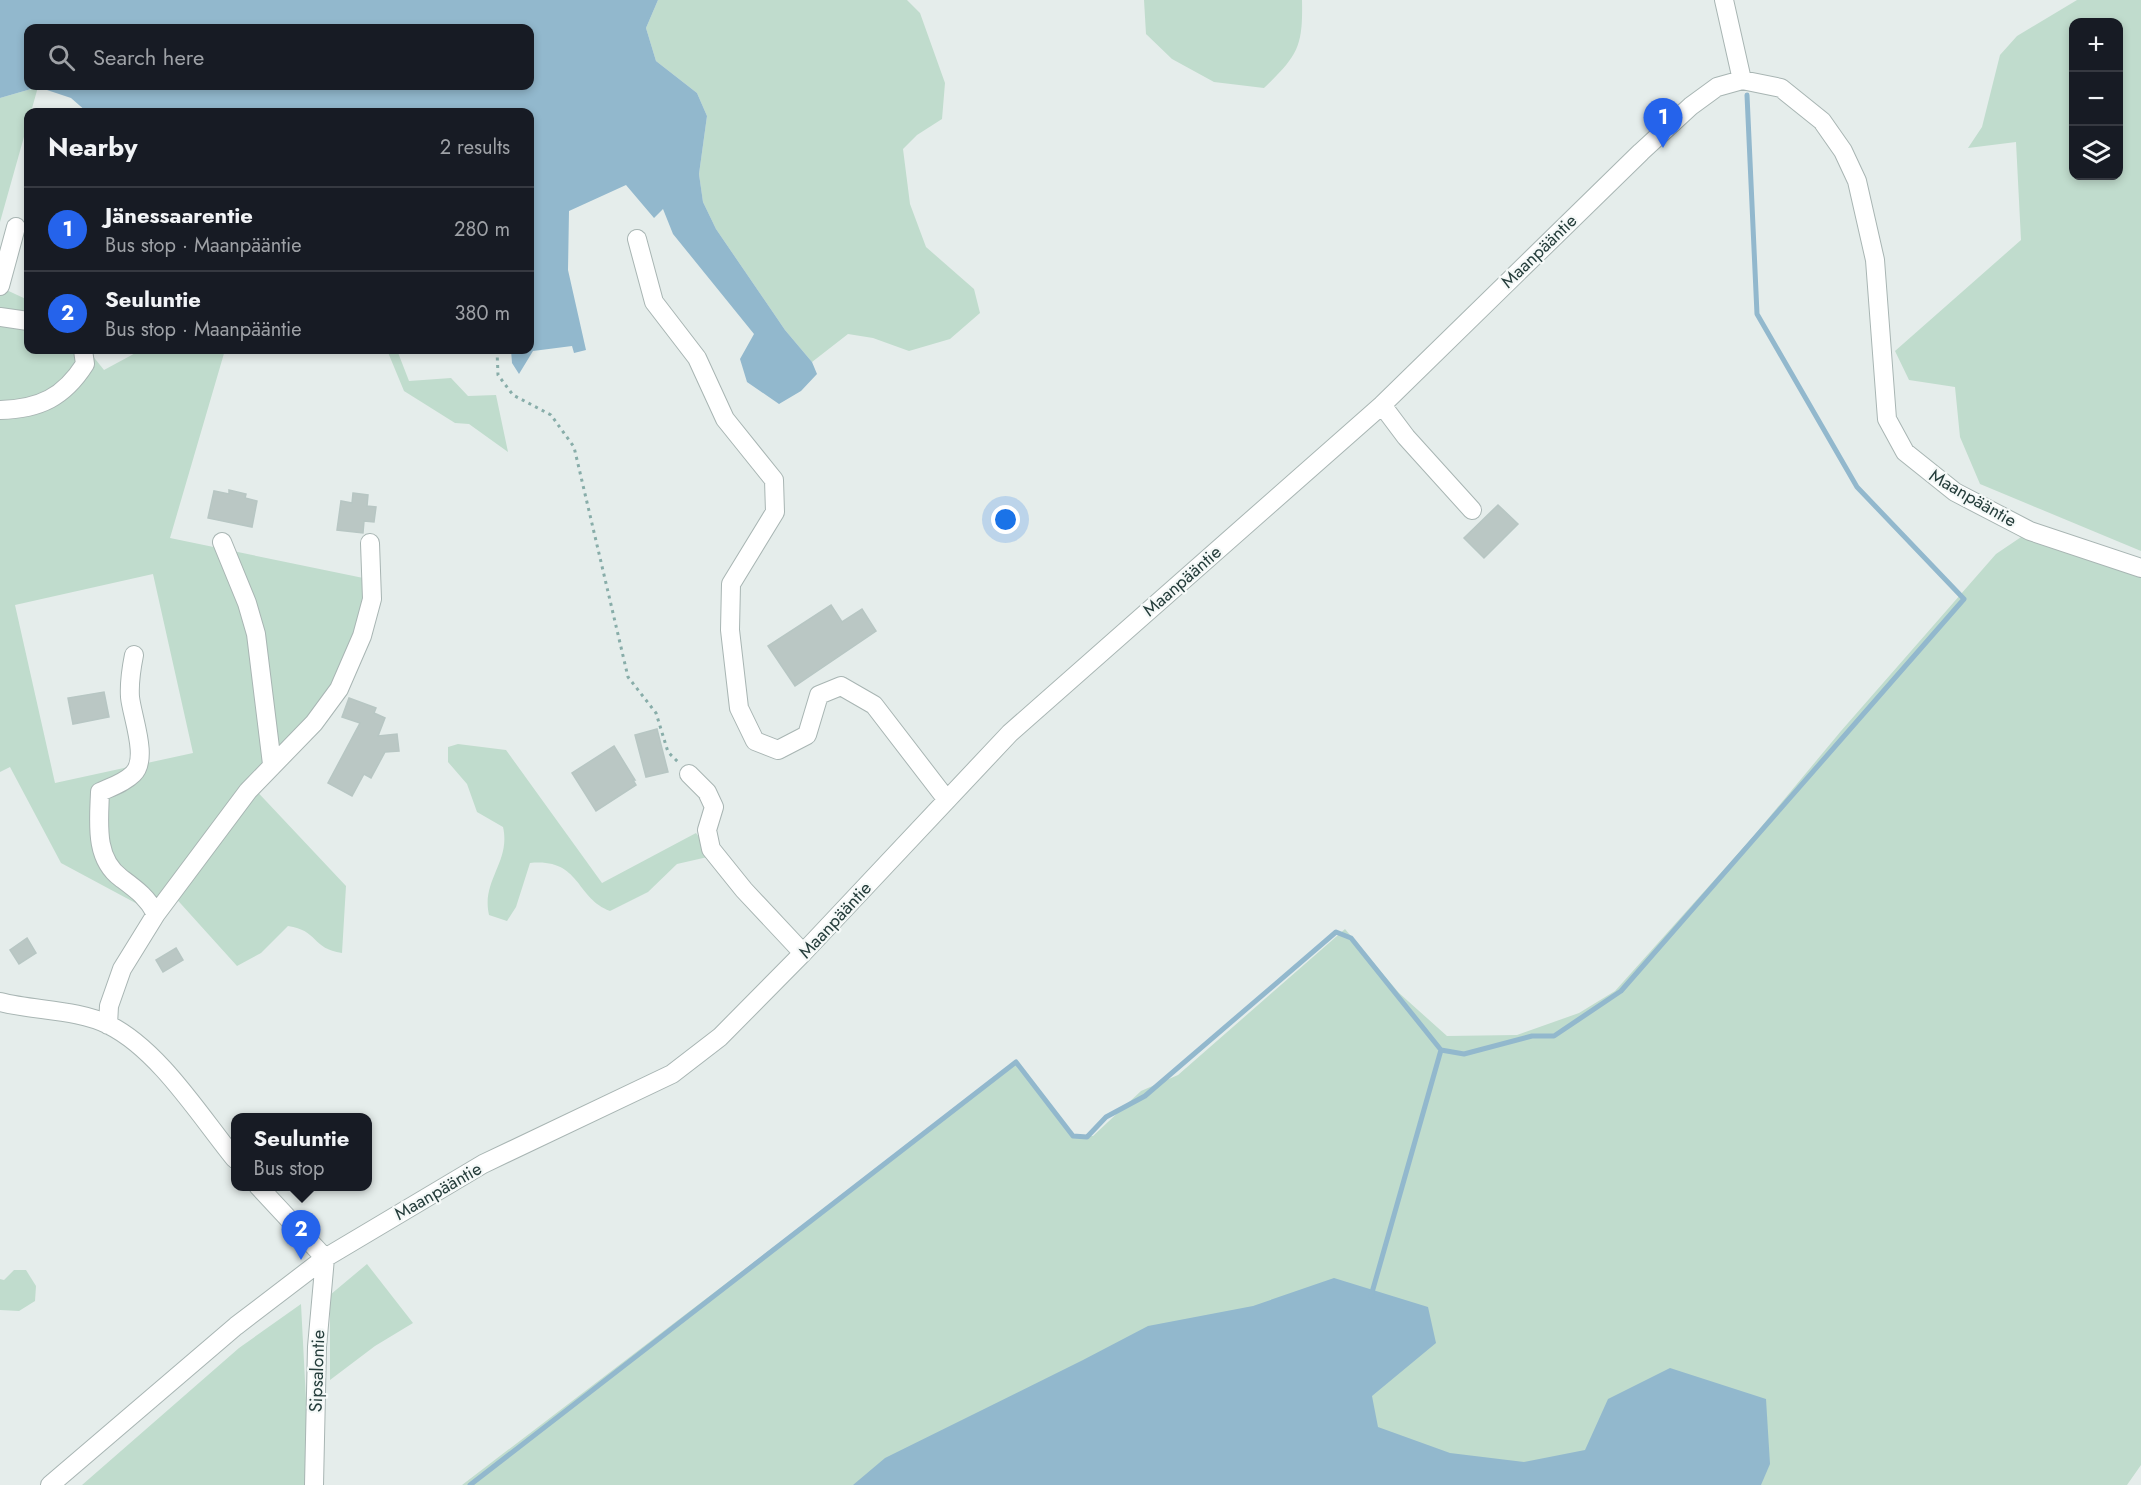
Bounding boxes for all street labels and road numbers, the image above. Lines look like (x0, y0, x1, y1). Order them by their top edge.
street label: Maanpääntie (1495, 208, 1583, 294)
street label: Maanpääntie (1925, 463, 2021, 533)
street label: Maanpääntie (1137, 539, 1227, 623)
street label: Maanpääntie (792, 876, 878, 964)
street label: Maanpääntie (390, 1156, 486, 1226)
street label: Sipsalontie (303, 1329, 331, 1413)

